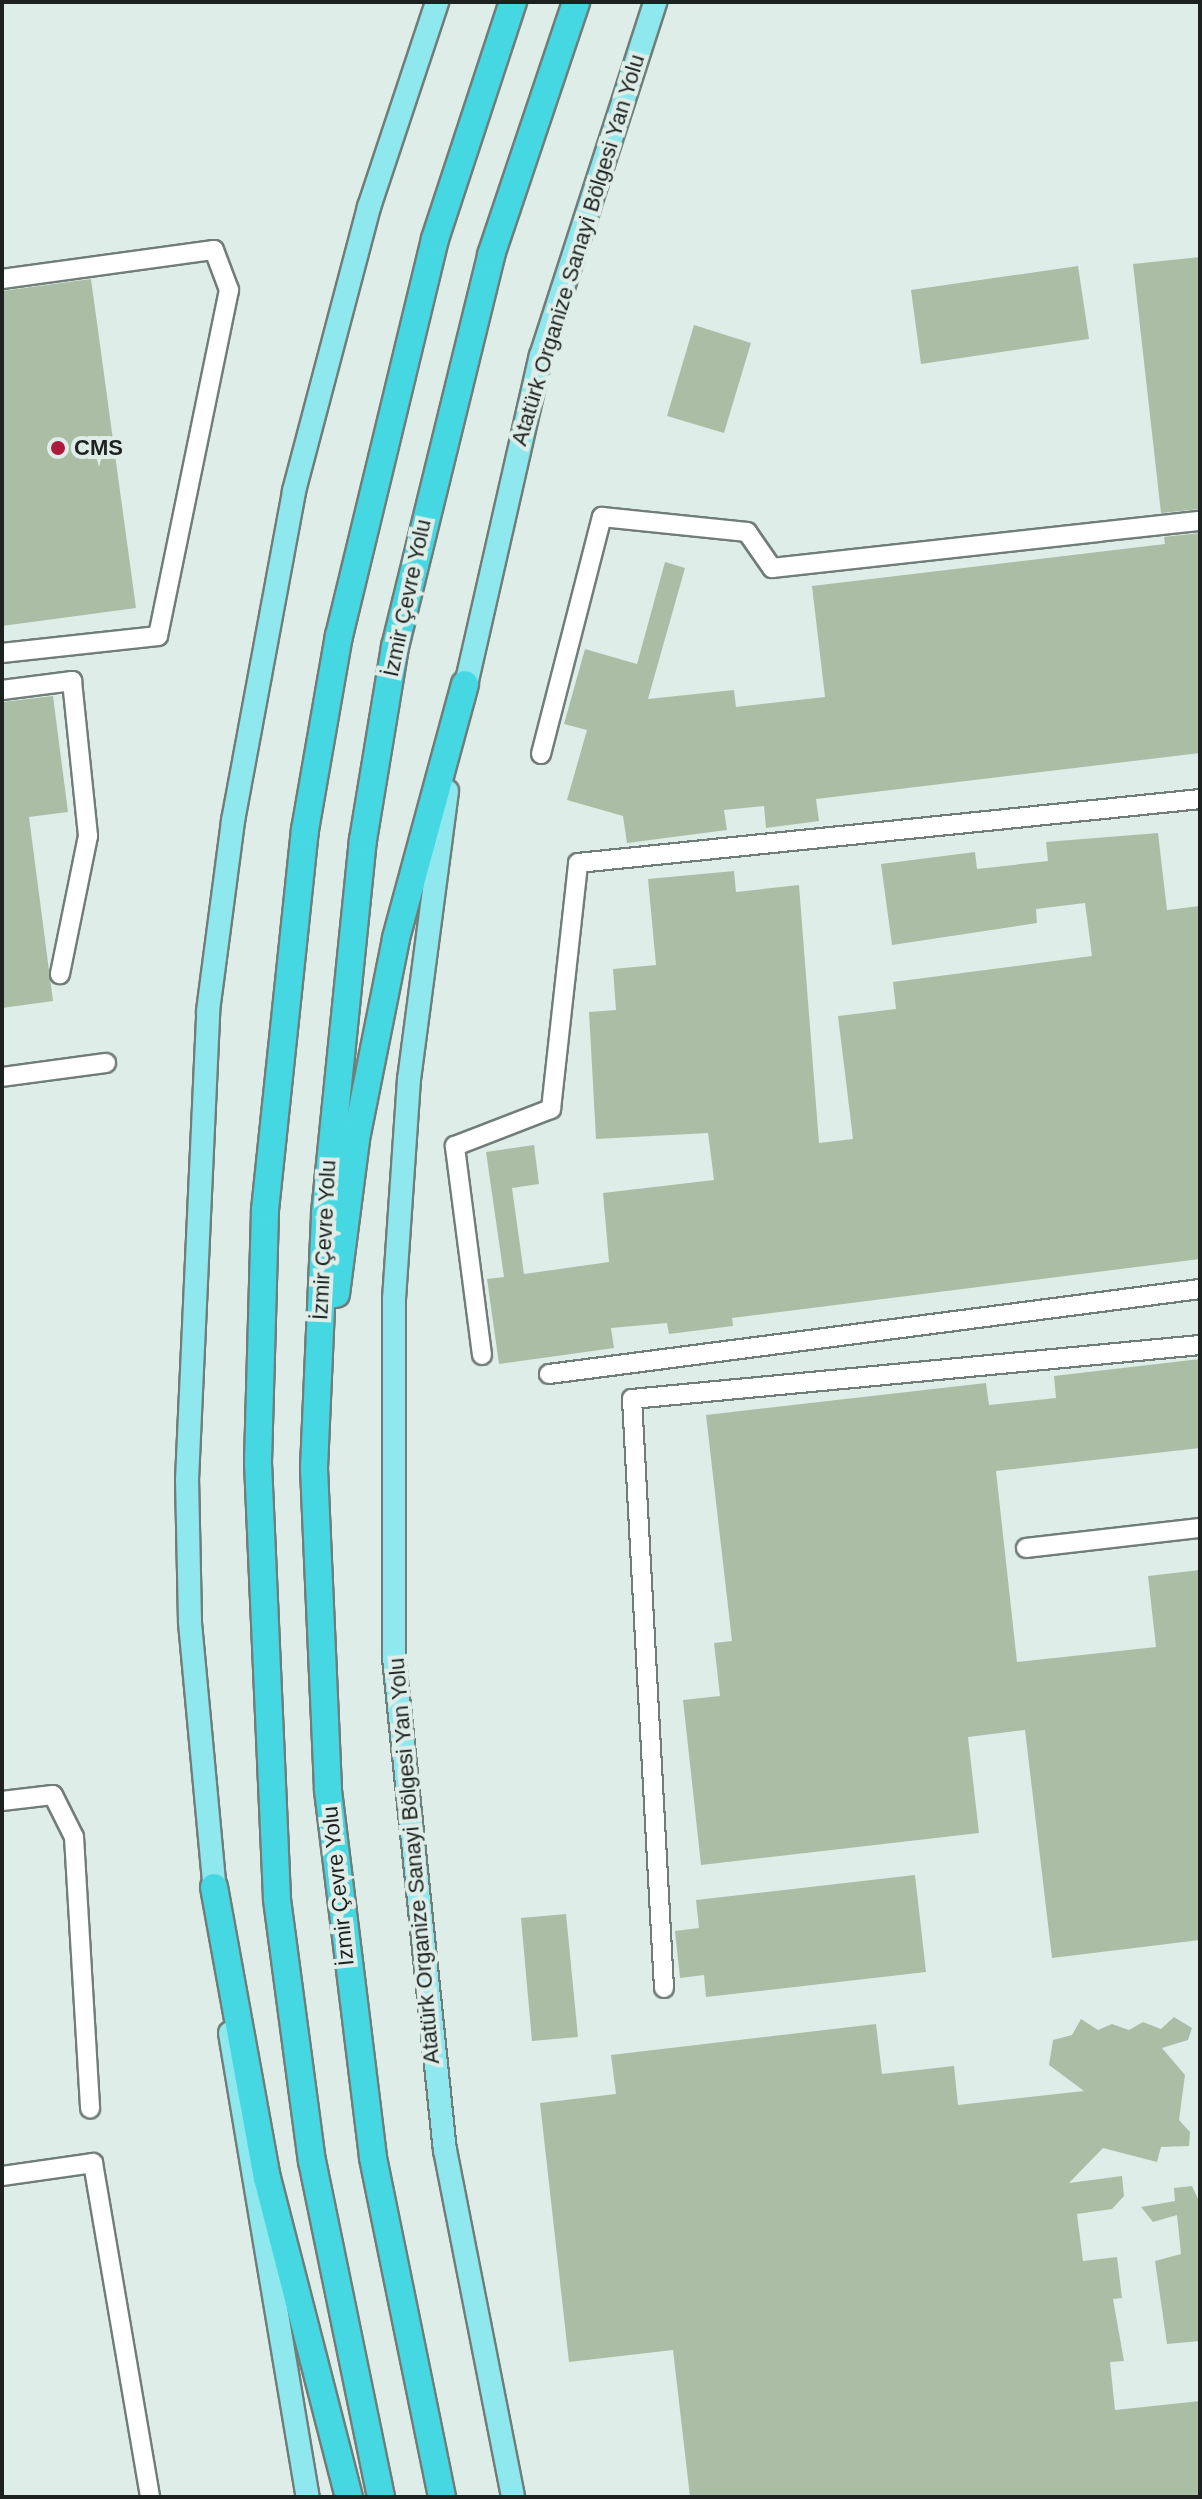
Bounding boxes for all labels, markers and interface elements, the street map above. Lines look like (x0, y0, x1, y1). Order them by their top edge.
street label: Atatürk Organize Sanayi Bölgesi Yan Yolu (506, 51, 650, 449)
place label: CMS (74, 435, 123, 461)
marker: CMS (49, 439, 67, 457)
street label: İzmir Çevre Yolu (377, 517, 437, 679)
street label: İzmir Çevre Yolu (307, 1159, 341, 1321)
street label: Atatürk Organize Sanayi Bölgesi Yan Yolu (383, 1656, 445, 2066)
street label: İzmir Çevre Yolu (316, 1805, 360, 1967)

